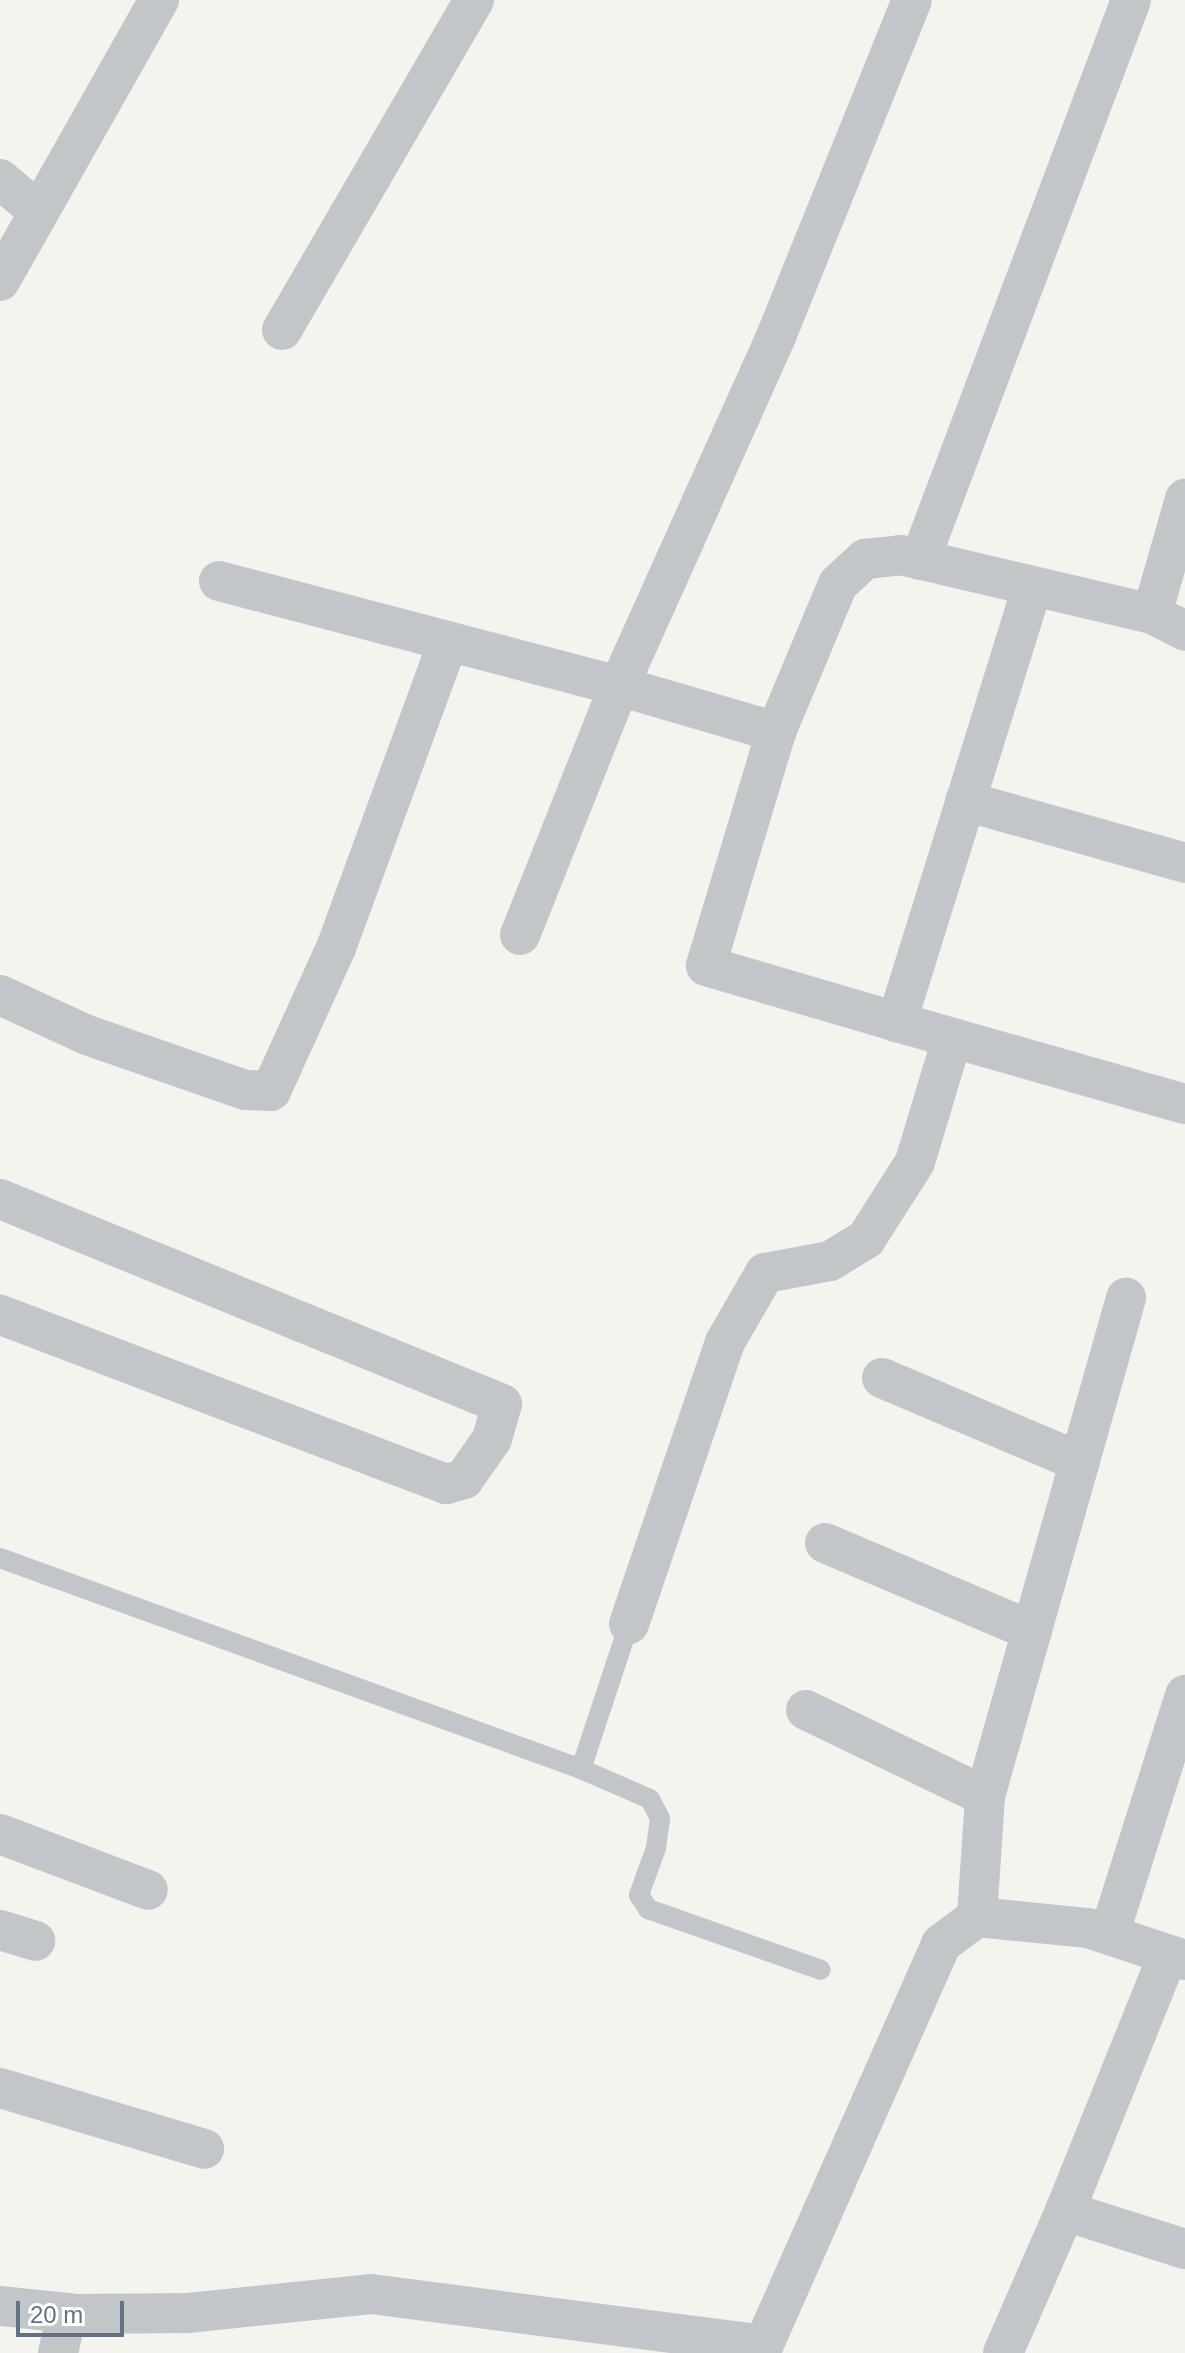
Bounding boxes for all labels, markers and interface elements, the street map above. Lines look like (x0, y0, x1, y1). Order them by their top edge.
scale bar (20, 2285, 128, 2335)
text: 20 m (30, 2301, 83, 2328)

